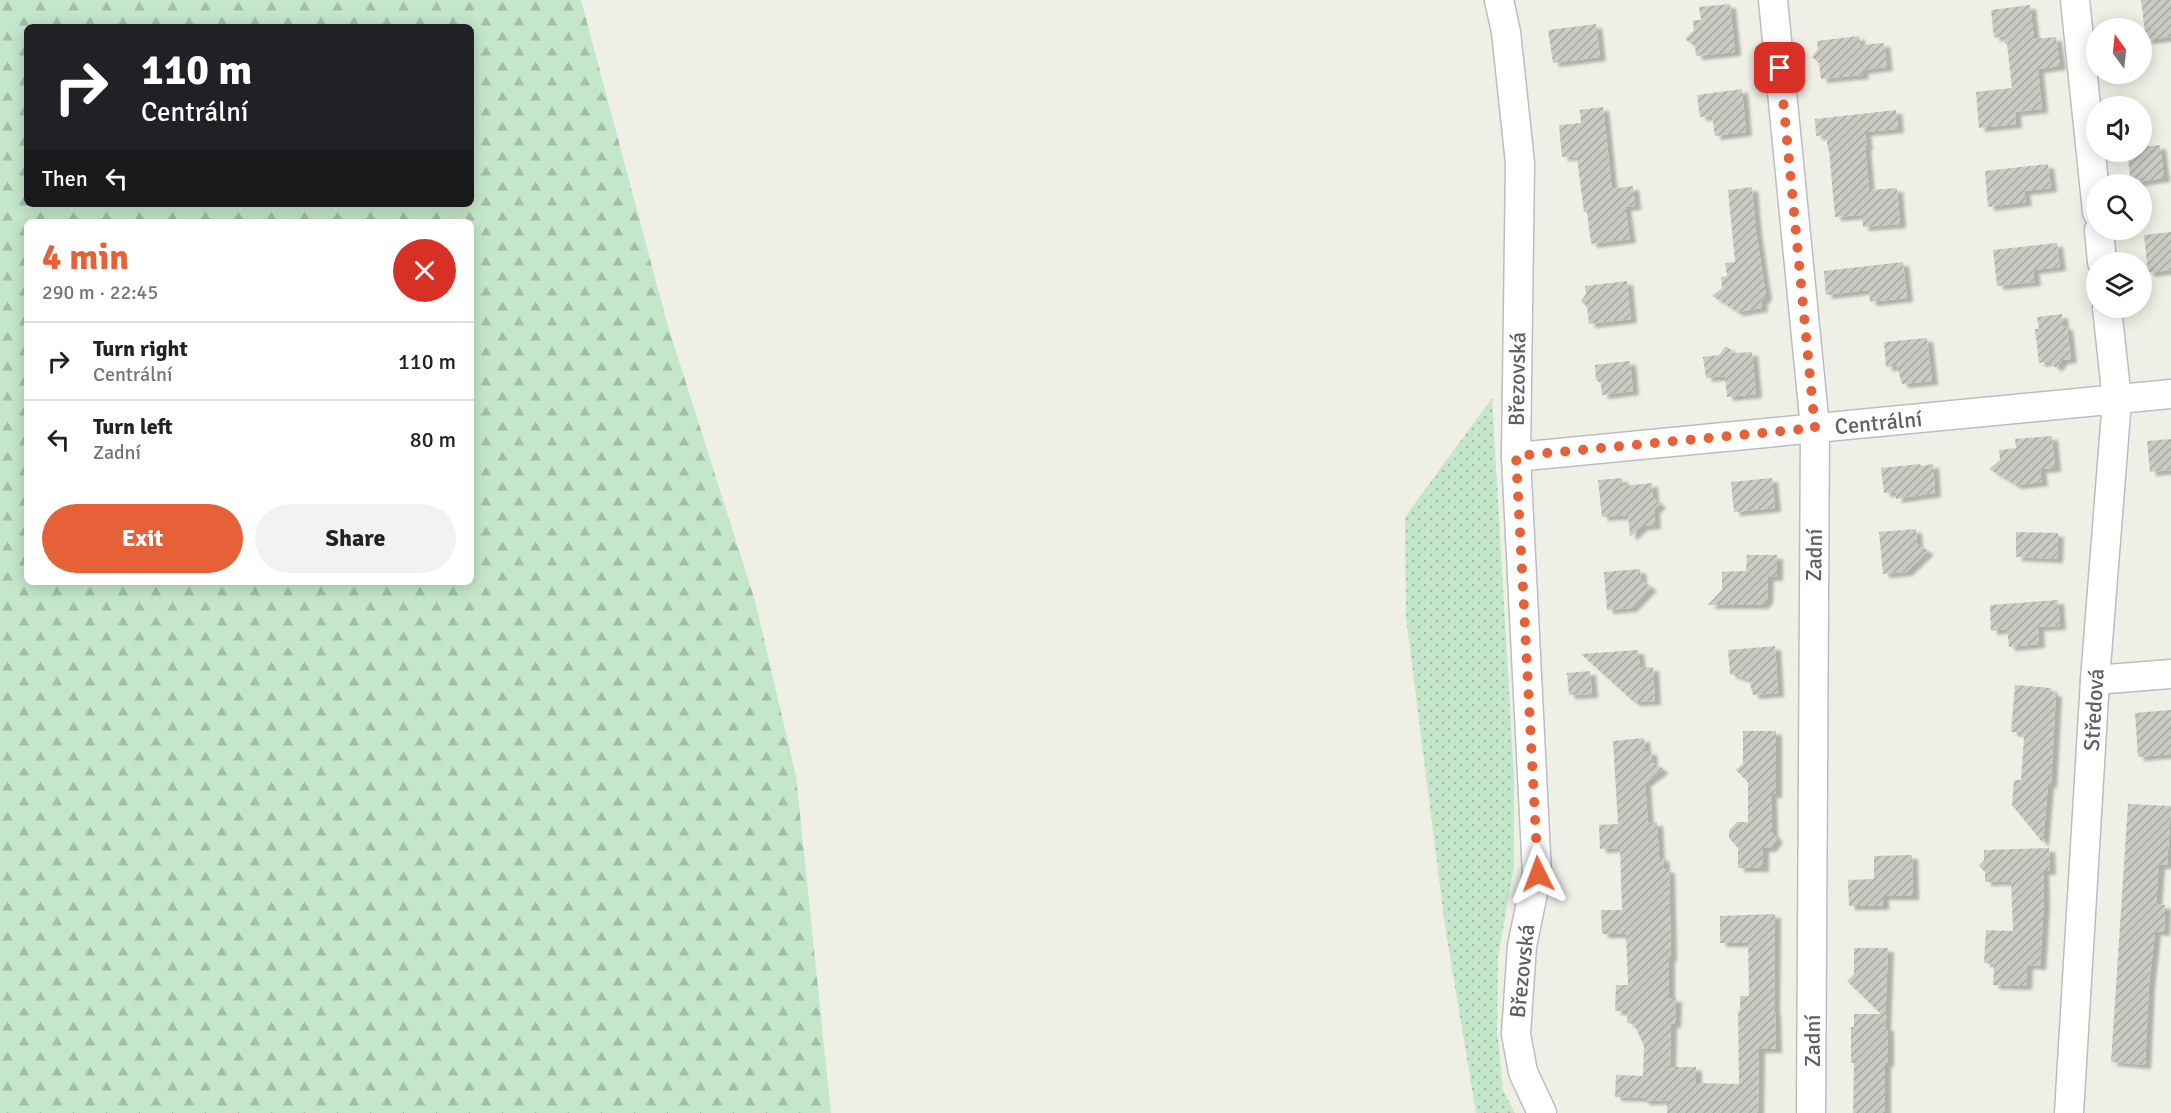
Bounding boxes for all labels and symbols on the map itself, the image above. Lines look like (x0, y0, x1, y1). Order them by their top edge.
north arrow (2086, 18, 2152, 84)
pin (1754, 42, 1805, 93)
street label: Březovská (1503, 332, 1531, 426)
street label: Centrální (1834, 405, 1923, 440)
street label: Zadní (1800, 528, 1828, 582)
street label: Středová (2077, 667, 2109, 752)
position arrow (1506, 842, 1570, 906)
street label: Březovská (1504, 923, 1540, 1019)
street label: Zadní (1799, 1015, 1826, 1067)

